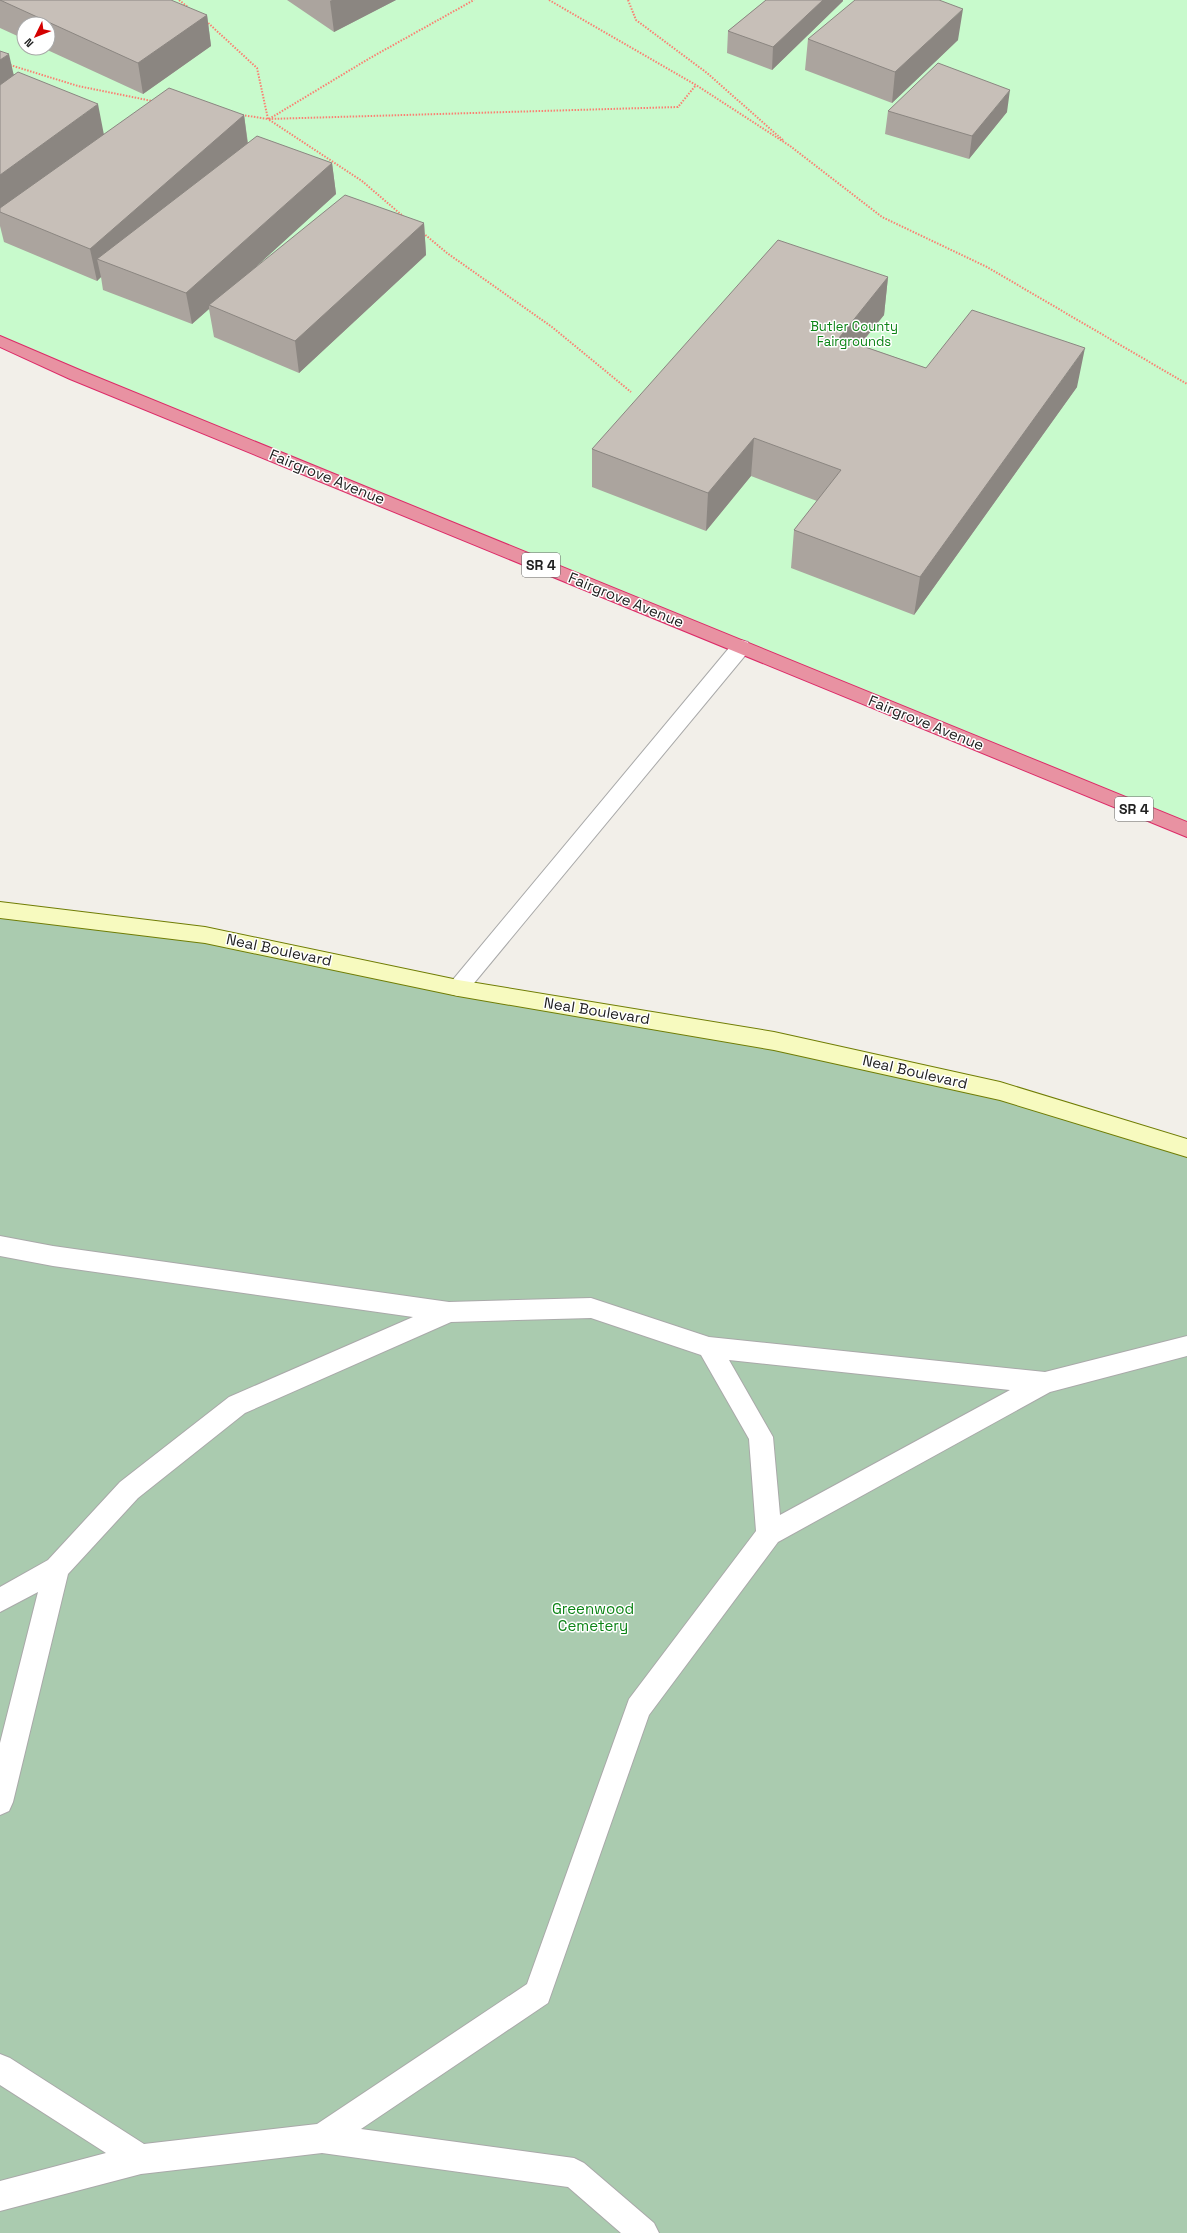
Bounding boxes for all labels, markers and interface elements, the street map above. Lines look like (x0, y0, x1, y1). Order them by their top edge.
north arrow (16, 16, 56, 56)
text: N (21, 35, 36, 50)
park label: Butler County Fairgrounds (810, 318, 898, 350)
street label: Fairgrove Avenue (267, 445, 388, 508)
road number: SR 4 (522, 553, 560, 577)
street label: Fairgrove Avenue (566, 568, 687, 631)
street label: Fairgrove Avenue (866, 691, 987, 754)
road number: SR 4 (1115, 797, 1153, 821)
street label: Neal Boulevard (225, 929, 333, 970)
street label: Neal Boulevard (543, 993, 651, 1028)
street label: Neal Boulevard (861, 1050, 969, 1093)
park label: Greenwood Cemetery (552, 1599, 634, 1635)

